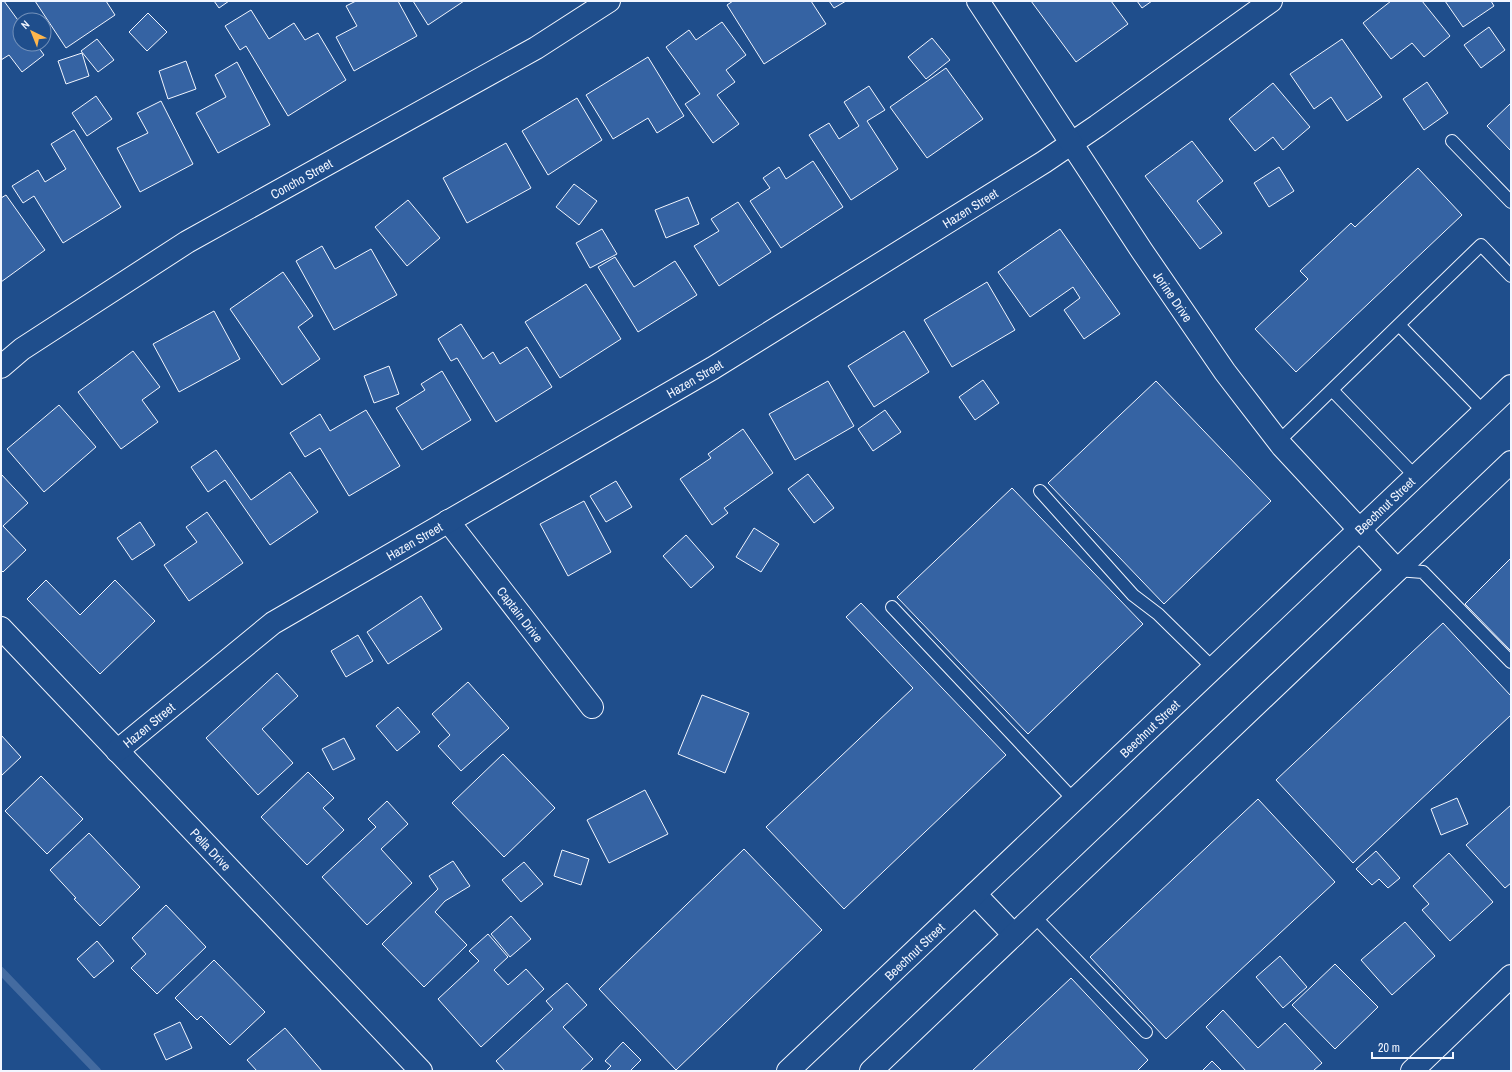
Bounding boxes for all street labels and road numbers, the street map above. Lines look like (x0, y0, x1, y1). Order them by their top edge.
street label: Concho Street (267, 154, 335, 203)
street label: Hazen Street (939, 184, 1001, 232)
street label: Jorine Drive (1150, 268, 1197, 325)
street label: Hazen Street (663, 356, 726, 402)
street label: Beechnut Street (1351, 473, 1418, 538)
street label: Hazen Street (383, 518, 445, 564)
street label: Captain Drive (493, 583, 547, 646)
street label: Beechnut Street (1116, 696, 1183, 761)
street label: Hazen Street (119, 699, 178, 751)
street label: Pella Drive (187, 825, 235, 874)
street label: Beechnut Street (881, 919, 948, 984)

